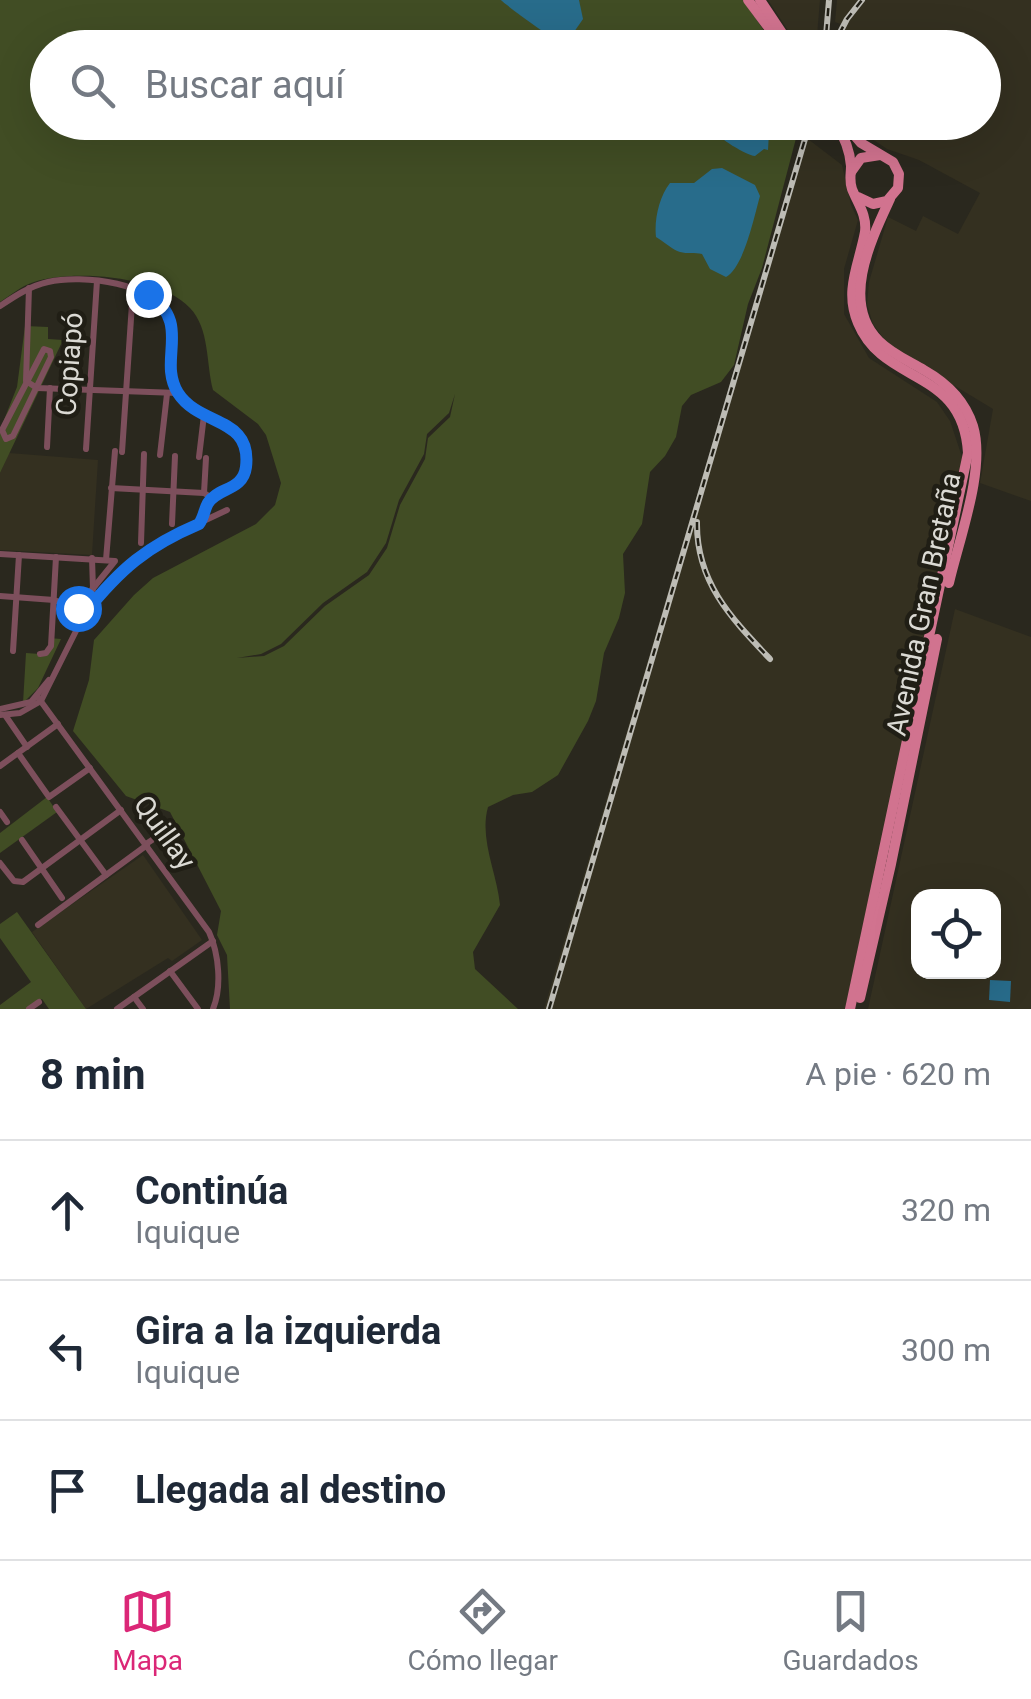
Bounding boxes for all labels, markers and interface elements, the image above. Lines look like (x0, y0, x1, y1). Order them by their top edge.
search box (30, 30, 1001, 140)
icon: search (65, 58, 120, 113)
text: Buscar aquí (145, 63, 345, 107)
route end (126, 272, 172, 318)
street label: Copiapó (49, 311, 90, 417)
street label: Avenida Gran Bretaña (879, 469, 968, 739)
route start (56, 586, 102, 632)
street label: Quillay (127, 789, 202, 876)
map controls (911, 889, 1001, 979)
button: locate (911, 889, 1001, 979)
text: 8 min (40, 1050, 146, 1099)
text: A pie · 620 m (805, 1055, 991, 1093)
text: Continúa (135, 1169, 288, 1213)
icon: ahead (40, 1183, 95, 1238)
text: 320 m (901, 1191, 991, 1229)
text: Iquique (135, 1213, 240, 1251)
text: Gira a la izquierda (135, 1309, 441, 1353)
icon: left (40, 1323, 95, 1378)
text: 300 m (901, 1331, 991, 1369)
text: Iquique (135, 1353, 240, 1391)
icon: arrive (40, 1463, 95, 1518)
text: Llegada al destino (135, 1468, 446, 1512)
tab: Mapa (112, 1584, 183, 1677)
tab: Cómo llegar (407, 1584, 558, 1677)
tab: Guardados (783, 1584, 919, 1677)

